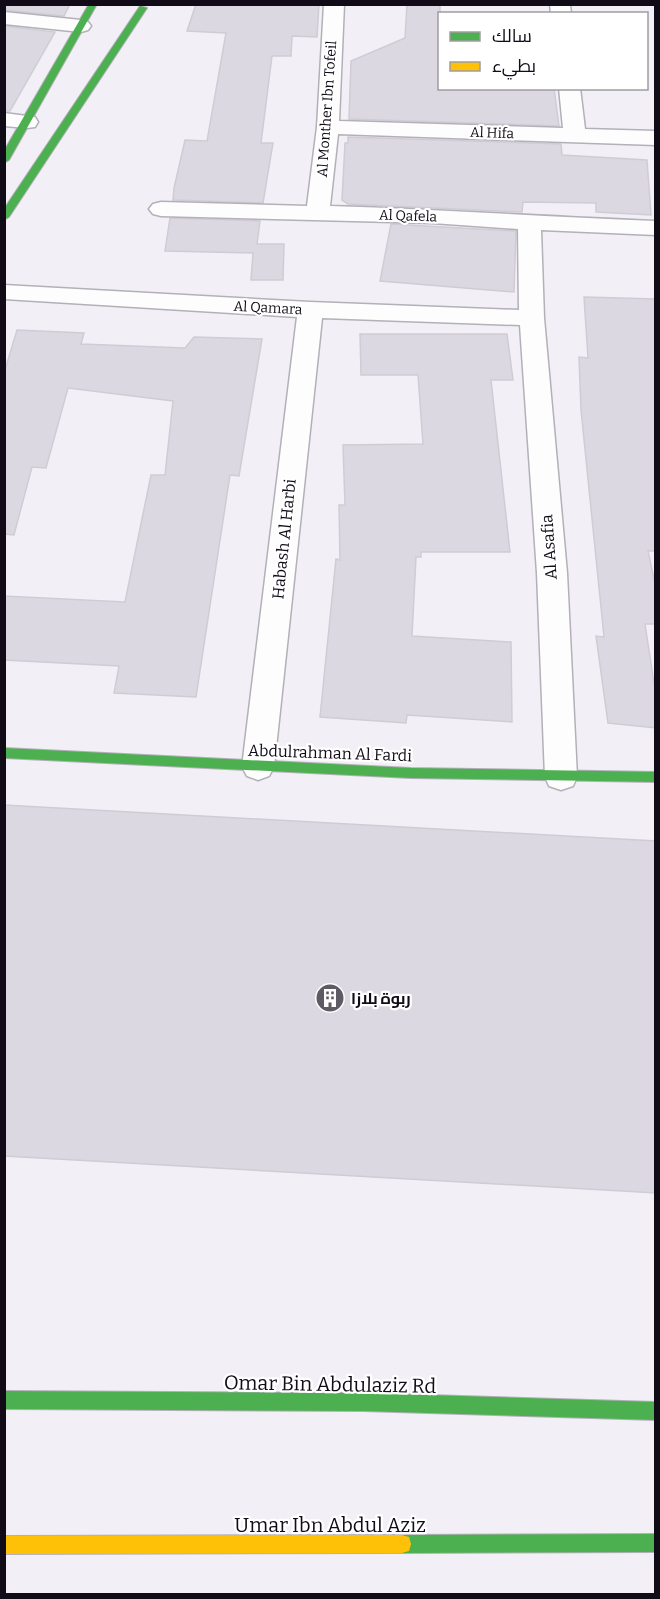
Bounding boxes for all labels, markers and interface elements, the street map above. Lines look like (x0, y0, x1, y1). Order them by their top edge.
legend (438, 12, 648, 90)
text: سالك (492, 25, 532, 47)
street label: Al Monther Ibn Tofeil (314, 40, 340, 178)
text: بطيء (492, 55, 536, 80)
street label: Al Hifa (470, 124, 515, 142)
street label: Al Qafela (379, 206, 438, 226)
street label: Al Qamara (233, 298, 303, 318)
street label: Habash Al Harbi (268, 478, 300, 600)
street label: Al Asafia (537, 513, 561, 580)
street label: Abdulrahman Al Fardi (248, 741, 413, 765)
building icon: ربوة بلازا (314, 982, 346, 1014)
place label: ربوة بلازا (351, 989, 411, 1008)
street label: Omar Bin Abdulaziz Rd (224, 1370, 437, 1398)
street label: Umar Ibn Abdul Aziz (234, 1513, 426, 1537)

